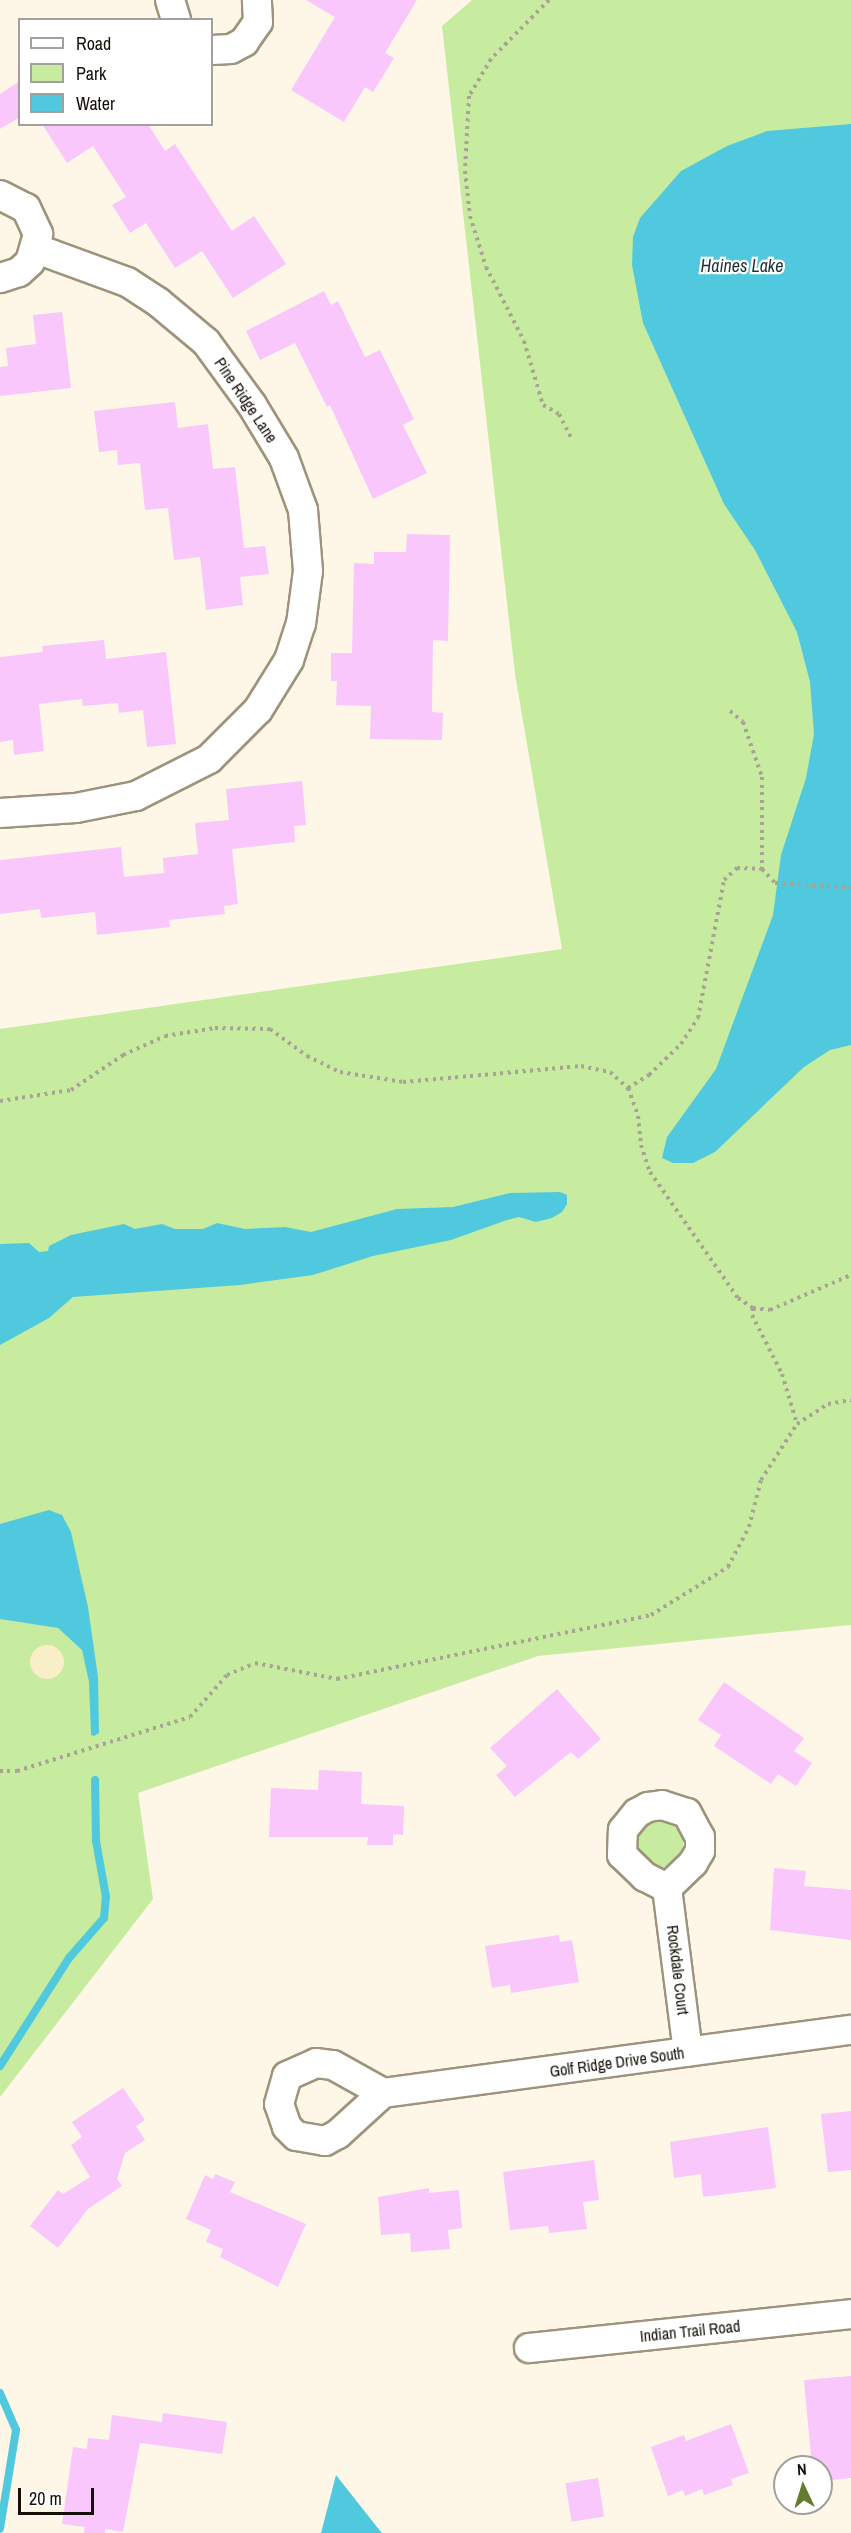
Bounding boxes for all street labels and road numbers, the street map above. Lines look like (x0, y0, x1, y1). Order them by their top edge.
street label: Pine Ridge Lane (211, 354, 281, 446)
street label: Rockdale Court (663, 1924, 693, 2016)
street label: Golf Ridge Drive South (549, 2043, 685, 2081)
street label: Indian Trail Road (639, 2316, 741, 2346)

